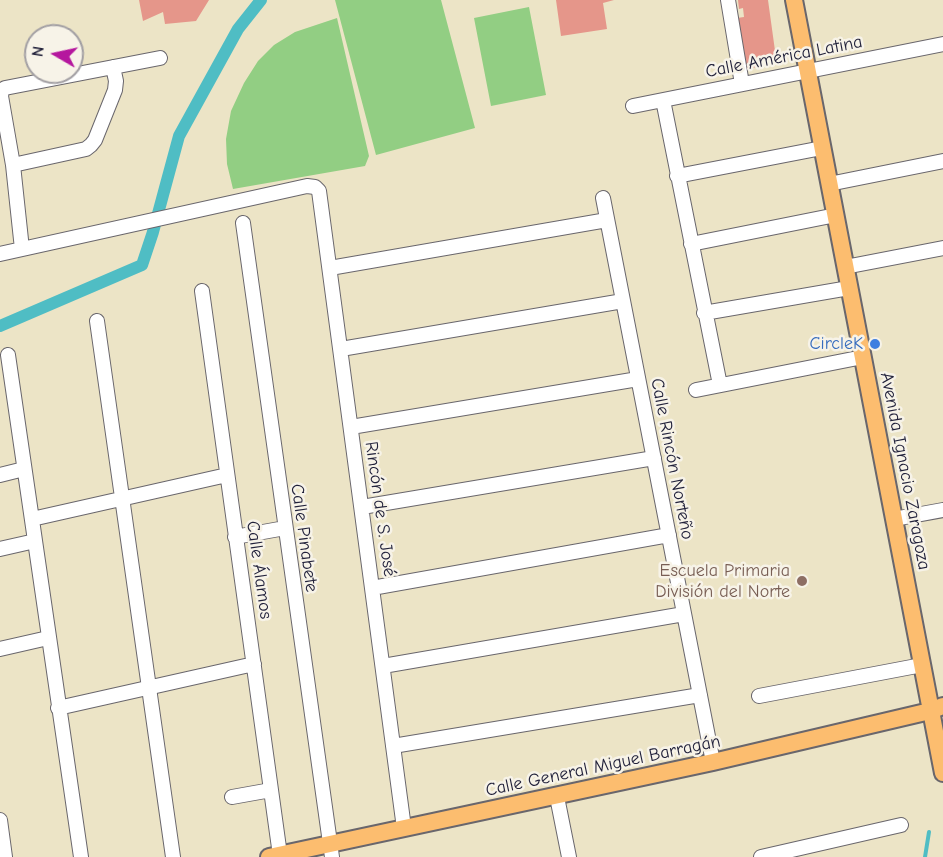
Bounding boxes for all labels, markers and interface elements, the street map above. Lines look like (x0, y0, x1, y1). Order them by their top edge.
north arrow (24, 24, 84, 84)
street label: Calle América Latina (704, 31, 864, 83)
text: N (28, 45, 48, 58)
place label: CircleK (810, 333, 863, 355)
marker: CircleK (868, 337, 882, 351)
street label: Avenida Ignacio Zaragoza (875, 370, 935, 572)
street label: Calle Rincón Norteño (646, 377, 698, 541)
street label: Rincón de S. José (360, 440, 400, 578)
street label: Calle Pinabete (286, 483, 322, 593)
street label: Calle Álamos (241, 520, 277, 620)
place label: Escuela Primaria División del Norte (655, 560, 790, 602)
marker: Escuela Primaria División del Norte (795, 574, 809, 588)
street label: Calle General Miguel Barragán (484, 731, 722, 801)

